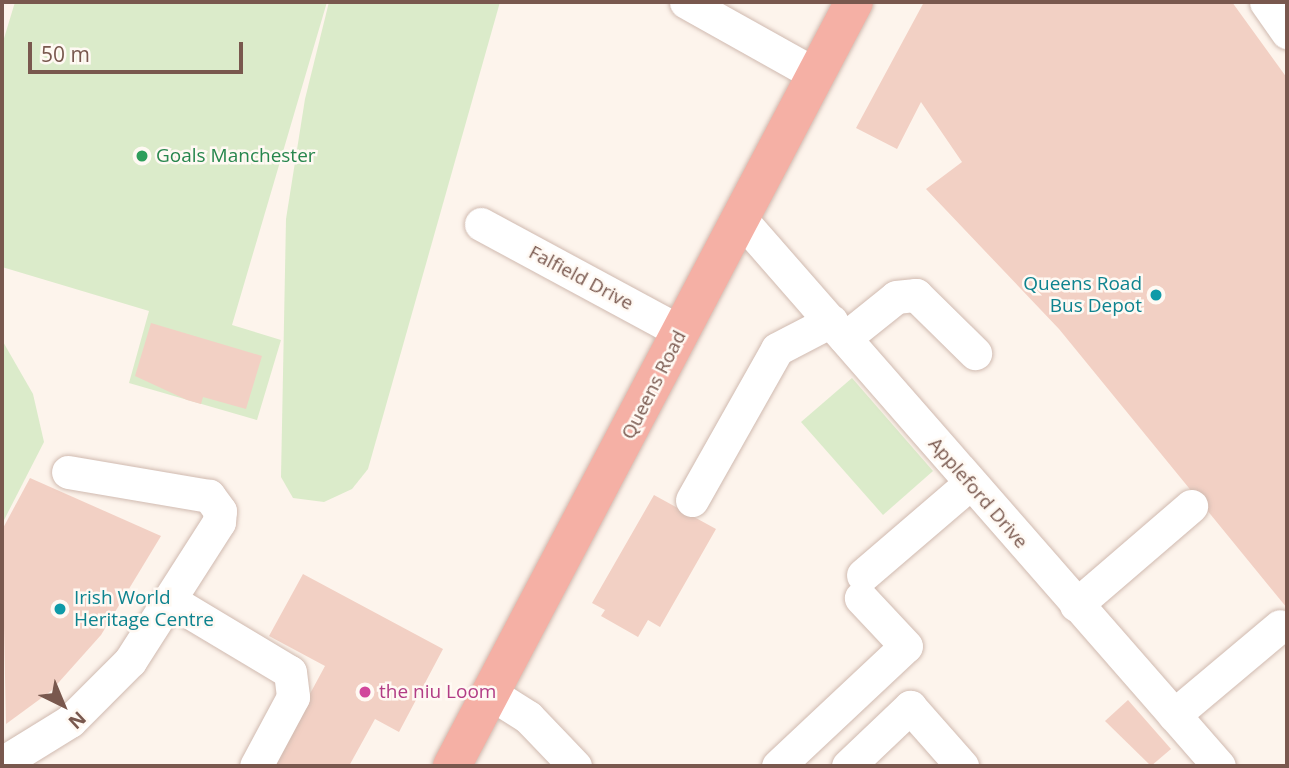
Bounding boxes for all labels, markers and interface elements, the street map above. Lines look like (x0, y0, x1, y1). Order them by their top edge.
scale bar (32, 28, 247, 72)
text: 50 m (41, 40, 90, 68)
place label: Goals Manchester (156, 145, 316, 167)
marker: Goals Manchester (134, 148, 150, 164)
street label: Falfield Drive (525, 241, 637, 315)
place label: Queens Road Bus Depot (1023, 273, 1142, 317)
marker: Queens Road Bus Depot (1148, 287, 1164, 303)
street label: Queens Road (617, 327, 691, 443)
street label: Appleford Drive (924, 433, 1032, 553)
place label: Irish World Heritage Centre (74, 587, 214, 631)
marker: Irish World Heritage Centre (52, 601, 68, 617)
north arrow (28, 670, 98, 740)
place label: the niu Loom (379, 681, 496, 703)
marker: the niu Loom (357, 684, 373, 700)
text: N (63, 706, 92, 735)

